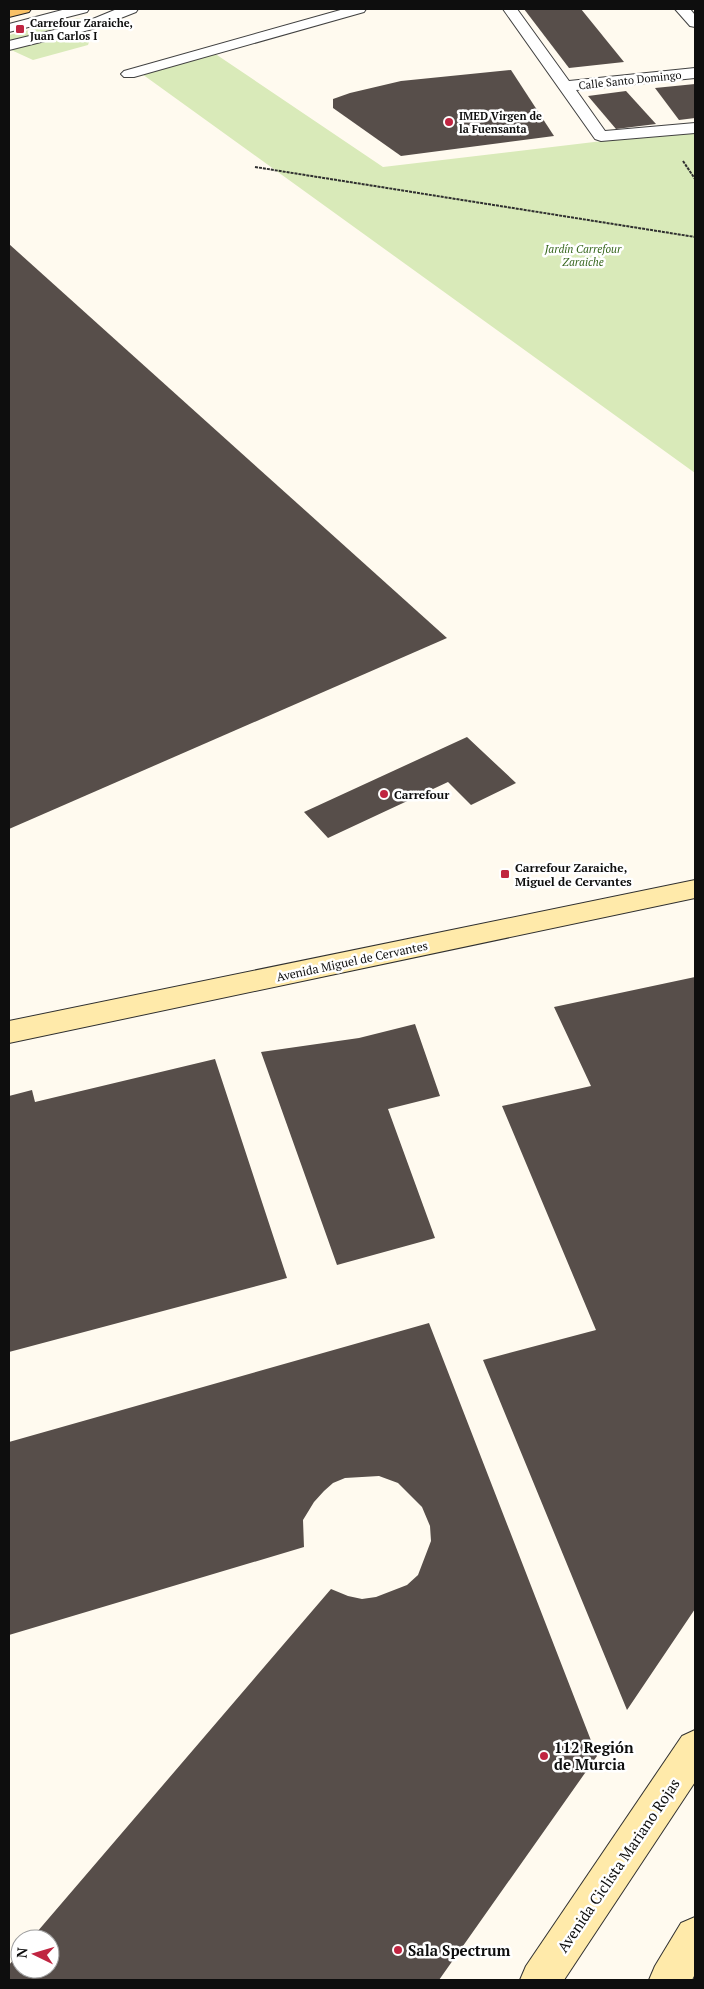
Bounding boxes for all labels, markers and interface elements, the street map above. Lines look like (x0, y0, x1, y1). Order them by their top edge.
place label: Carrefour Zaraiche, Juan Carlos I (30, 16, 133, 43)
marker: Carrefour Zaraiche, Juan Carlos I (14, 23, 26, 35)
street label: Calle Santo Domingo (578, 68, 682, 92)
place label: IMED Virgen de la Fuensanta (459, 109, 542, 136)
marker: IMED Virgen de la Fuensanta (443, 116, 455, 128)
park label: Jardín Carrefour Zaraiche (544, 242, 622, 269)
place label: Carrefour (394, 787, 450, 802)
marker: Carrefour (378, 788, 390, 800)
place label: Carrefour Zaraiche, Miguel de Cervantes (515, 860, 632, 889)
marker: Carrefour Zaraiche, Miguel de Cervantes (499, 868, 511, 880)
street label: Avenida Miguel de Cervantes (275, 938, 429, 984)
place label: 112 Región de Murcia (554, 1737, 634, 1774)
marker: 112 Región de Murcia (538, 1750, 550, 1762)
street label: Avenida Ciclista Mariano Rojas (552, 1774, 684, 1956)
north arrow (10, 1929, 60, 1979)
place label: Sala Spectrum (408, 1940, 511, 1960)
marker: Sala Spectrum (392, 1944, 404, 1956)
text: N (12, 1946, 32, 1959)

